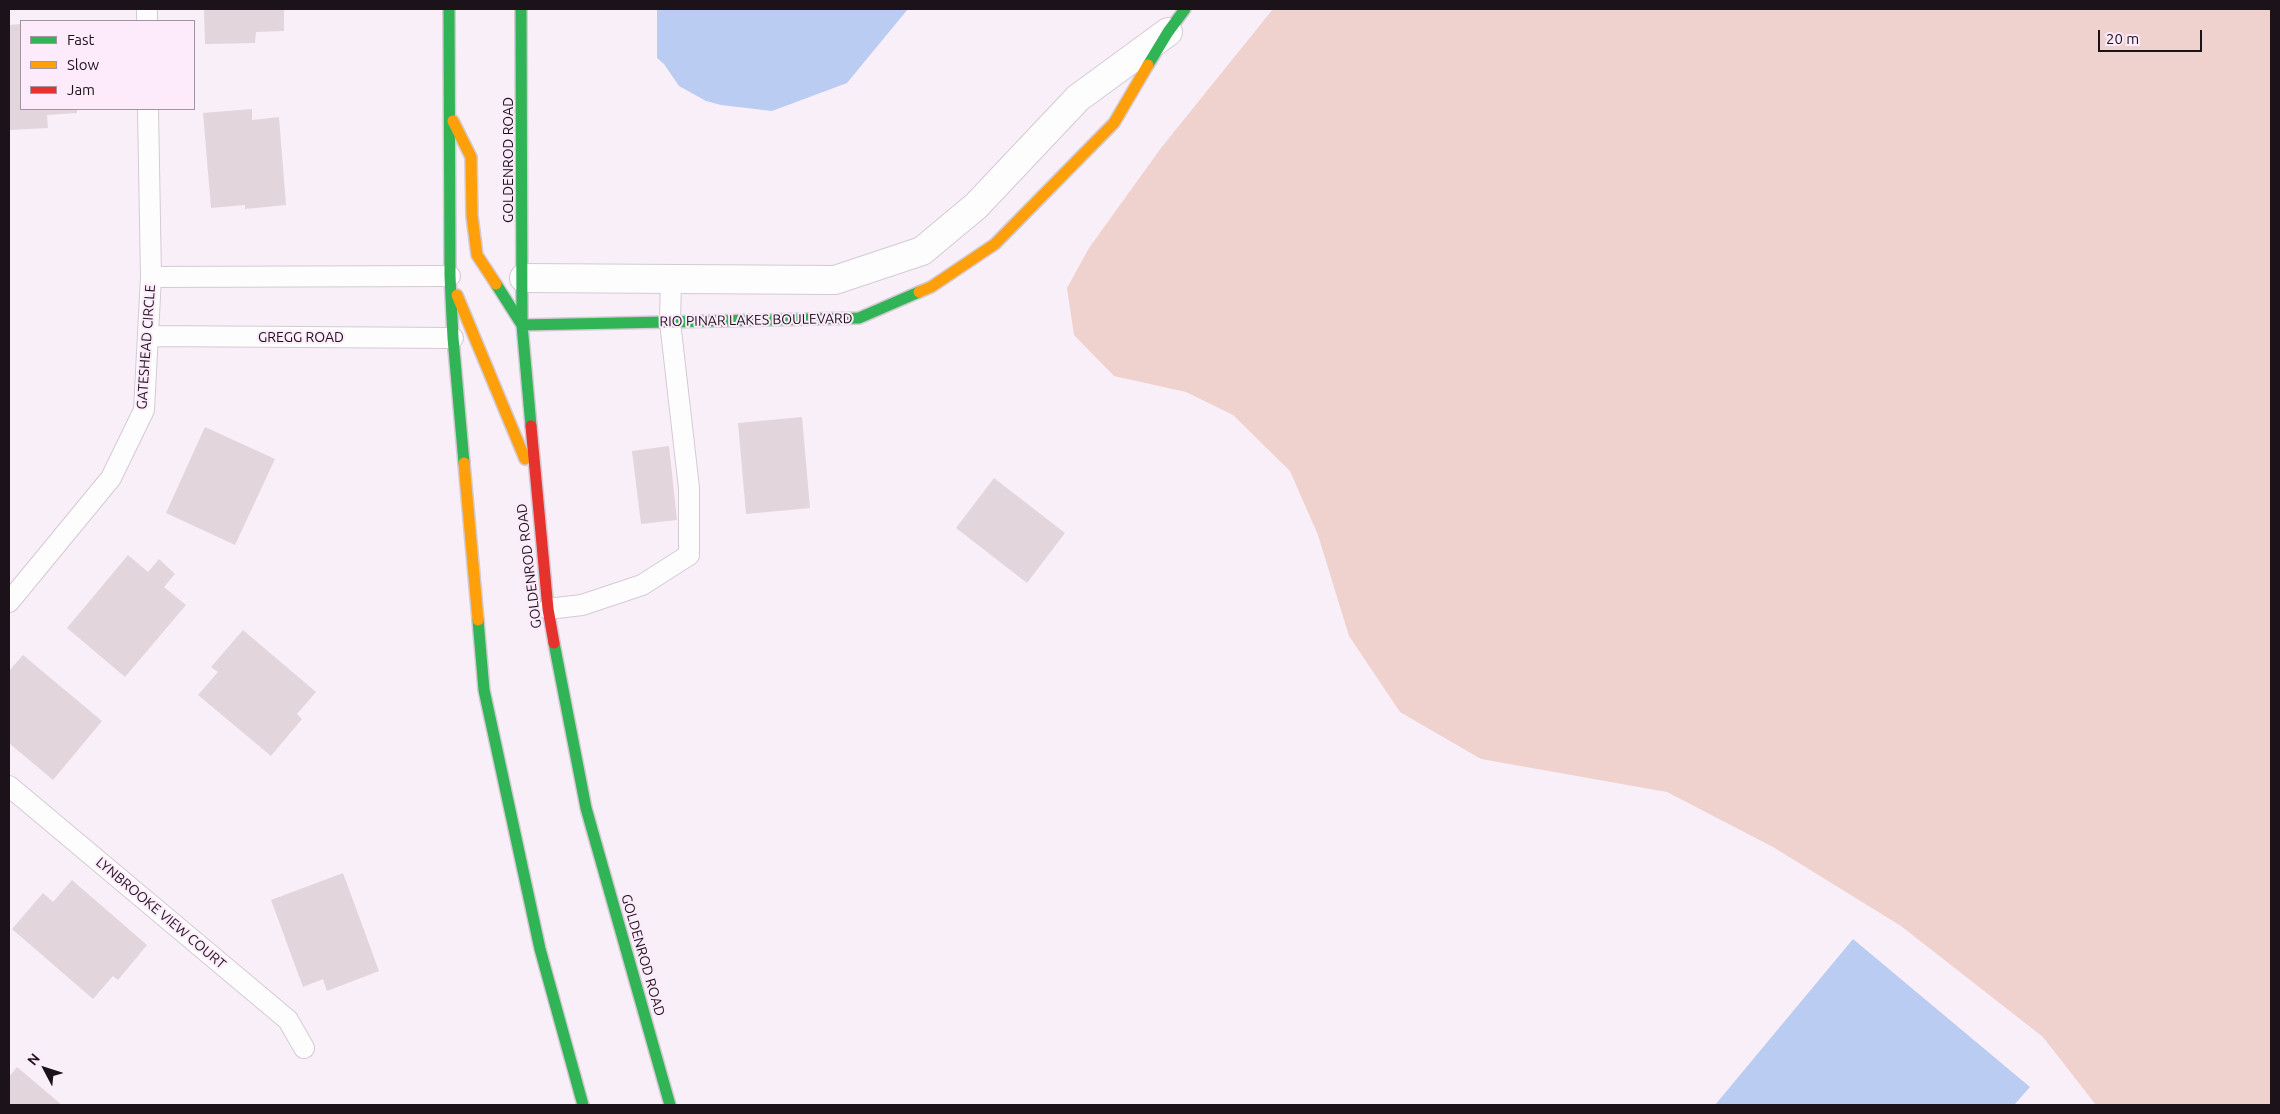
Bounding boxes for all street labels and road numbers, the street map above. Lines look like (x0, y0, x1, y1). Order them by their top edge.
street label: GOLDENROD ROAD (500, 97, 516, 223)
street label: GATESHEAD CIRCLE (133, 284, 159, 410)
street label: RIO PINAR LAKES BOULEVARD (659, 310, 853, 330)
street label: GREGG ROAD (258, 329, 344, 345)
street label: GOLDENROD ROAD (513, 502, 545, 630)
street label: LYNBROOKE VIEW COURT (93, 854, 229, 972)
street label: GOLDENROD ROAD (618, 892, 668, 1018)

